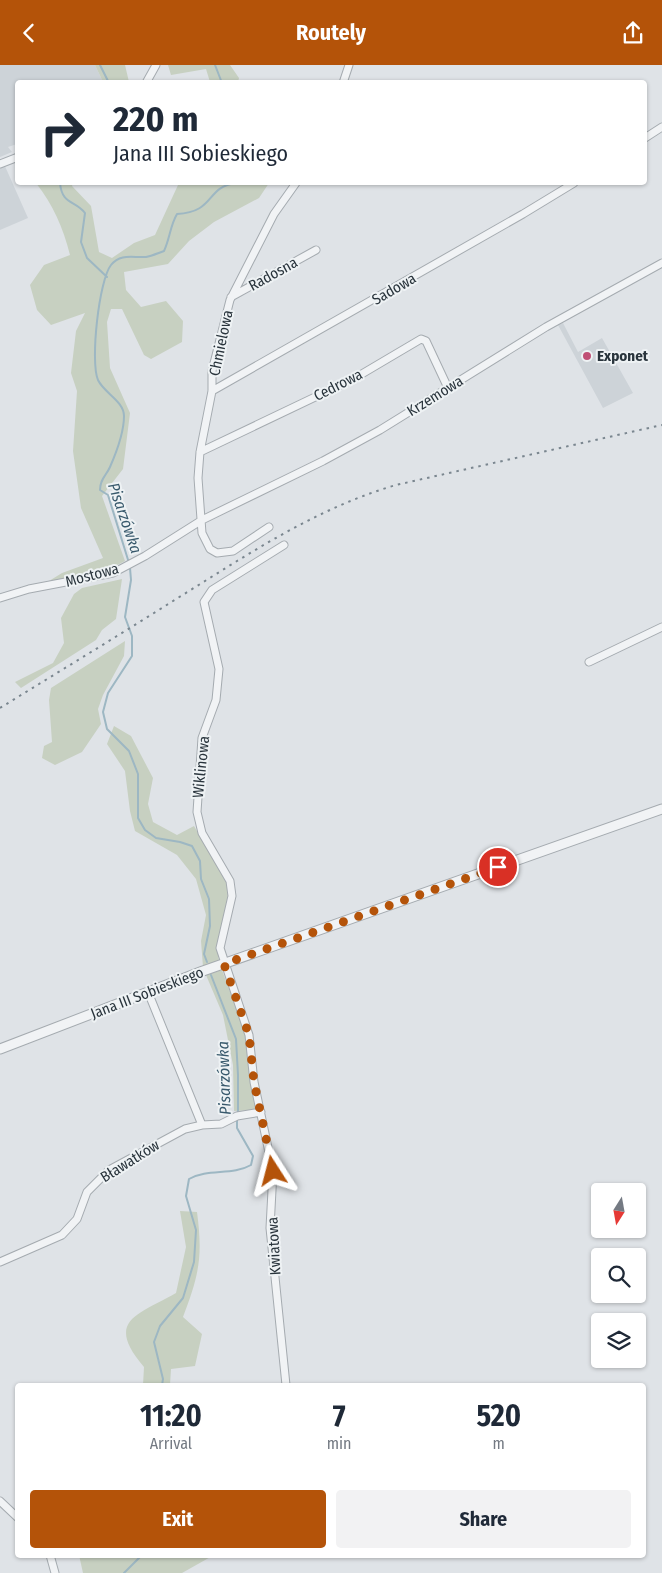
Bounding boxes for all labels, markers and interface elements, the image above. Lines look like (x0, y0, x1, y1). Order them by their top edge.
icon: back (15, 19, 43, 47)
text: Routely (296, 19, 366, 46)
icon: share (619, 19, 647, 47)
text: 220 m (113, 98, 199, 140)
icon: right (30, 100, 95, 165)
text: Jana III Sobieskiego (113, 140, 288, 167)
street label: Radosna (245, 253, 301, 295)
street label: Sadowa (369, 269, 419, 309)
street label: Chmielowa (205, 308, 237, 378)
place label: Exponet (597, 347, 649, 365)
marker: Exponet (581, 350, 593, 362)
street label: Cedrowa (311, 365, 365, 405)
street label: Krzemowa (404, 372, 466, 420)
water label: Pisarzówka (104, 480, 146, 556)
street label: Mostowa (63, 559, 121, 591)
street label: Wiklinowa (189, 735, 213, 799)
pin (477, 846, 519, 888)
icon: arrive (484, 853, 512, 881)
street label: Jana III Sobieskiego (88, 963, 206, 1023)
water label: Pisarzówka (213, 1041, 235, 1115)
street label: Bławatków (97, 1136, 163, 1186)
position arrow (246, 1144, 298, 1196)
north arrow (591, 1183, 646, 1237)
map controls (591, 1183, 646, 1368)
street label: Kwiatowa (263, 1216, 285, 1276)
button: search (591, 1248, 646, 1303)
button: layers (591, 1313, 646, 1368)
text: 11:20 (140, 1398, 202, 1434)
text: 7 (333, 1398, 346, 1434)
text: 520 (476, 1398, 521, 1434)
text: Arrival (150, 1434, 192, 1453)
text: min (327, 1434, 352, 1453)
text: m (493, 1434, 505, 1453)
button: Exit (30, 1490, 326, 1548)
button: Share (336, 1490, 631, 1548)

